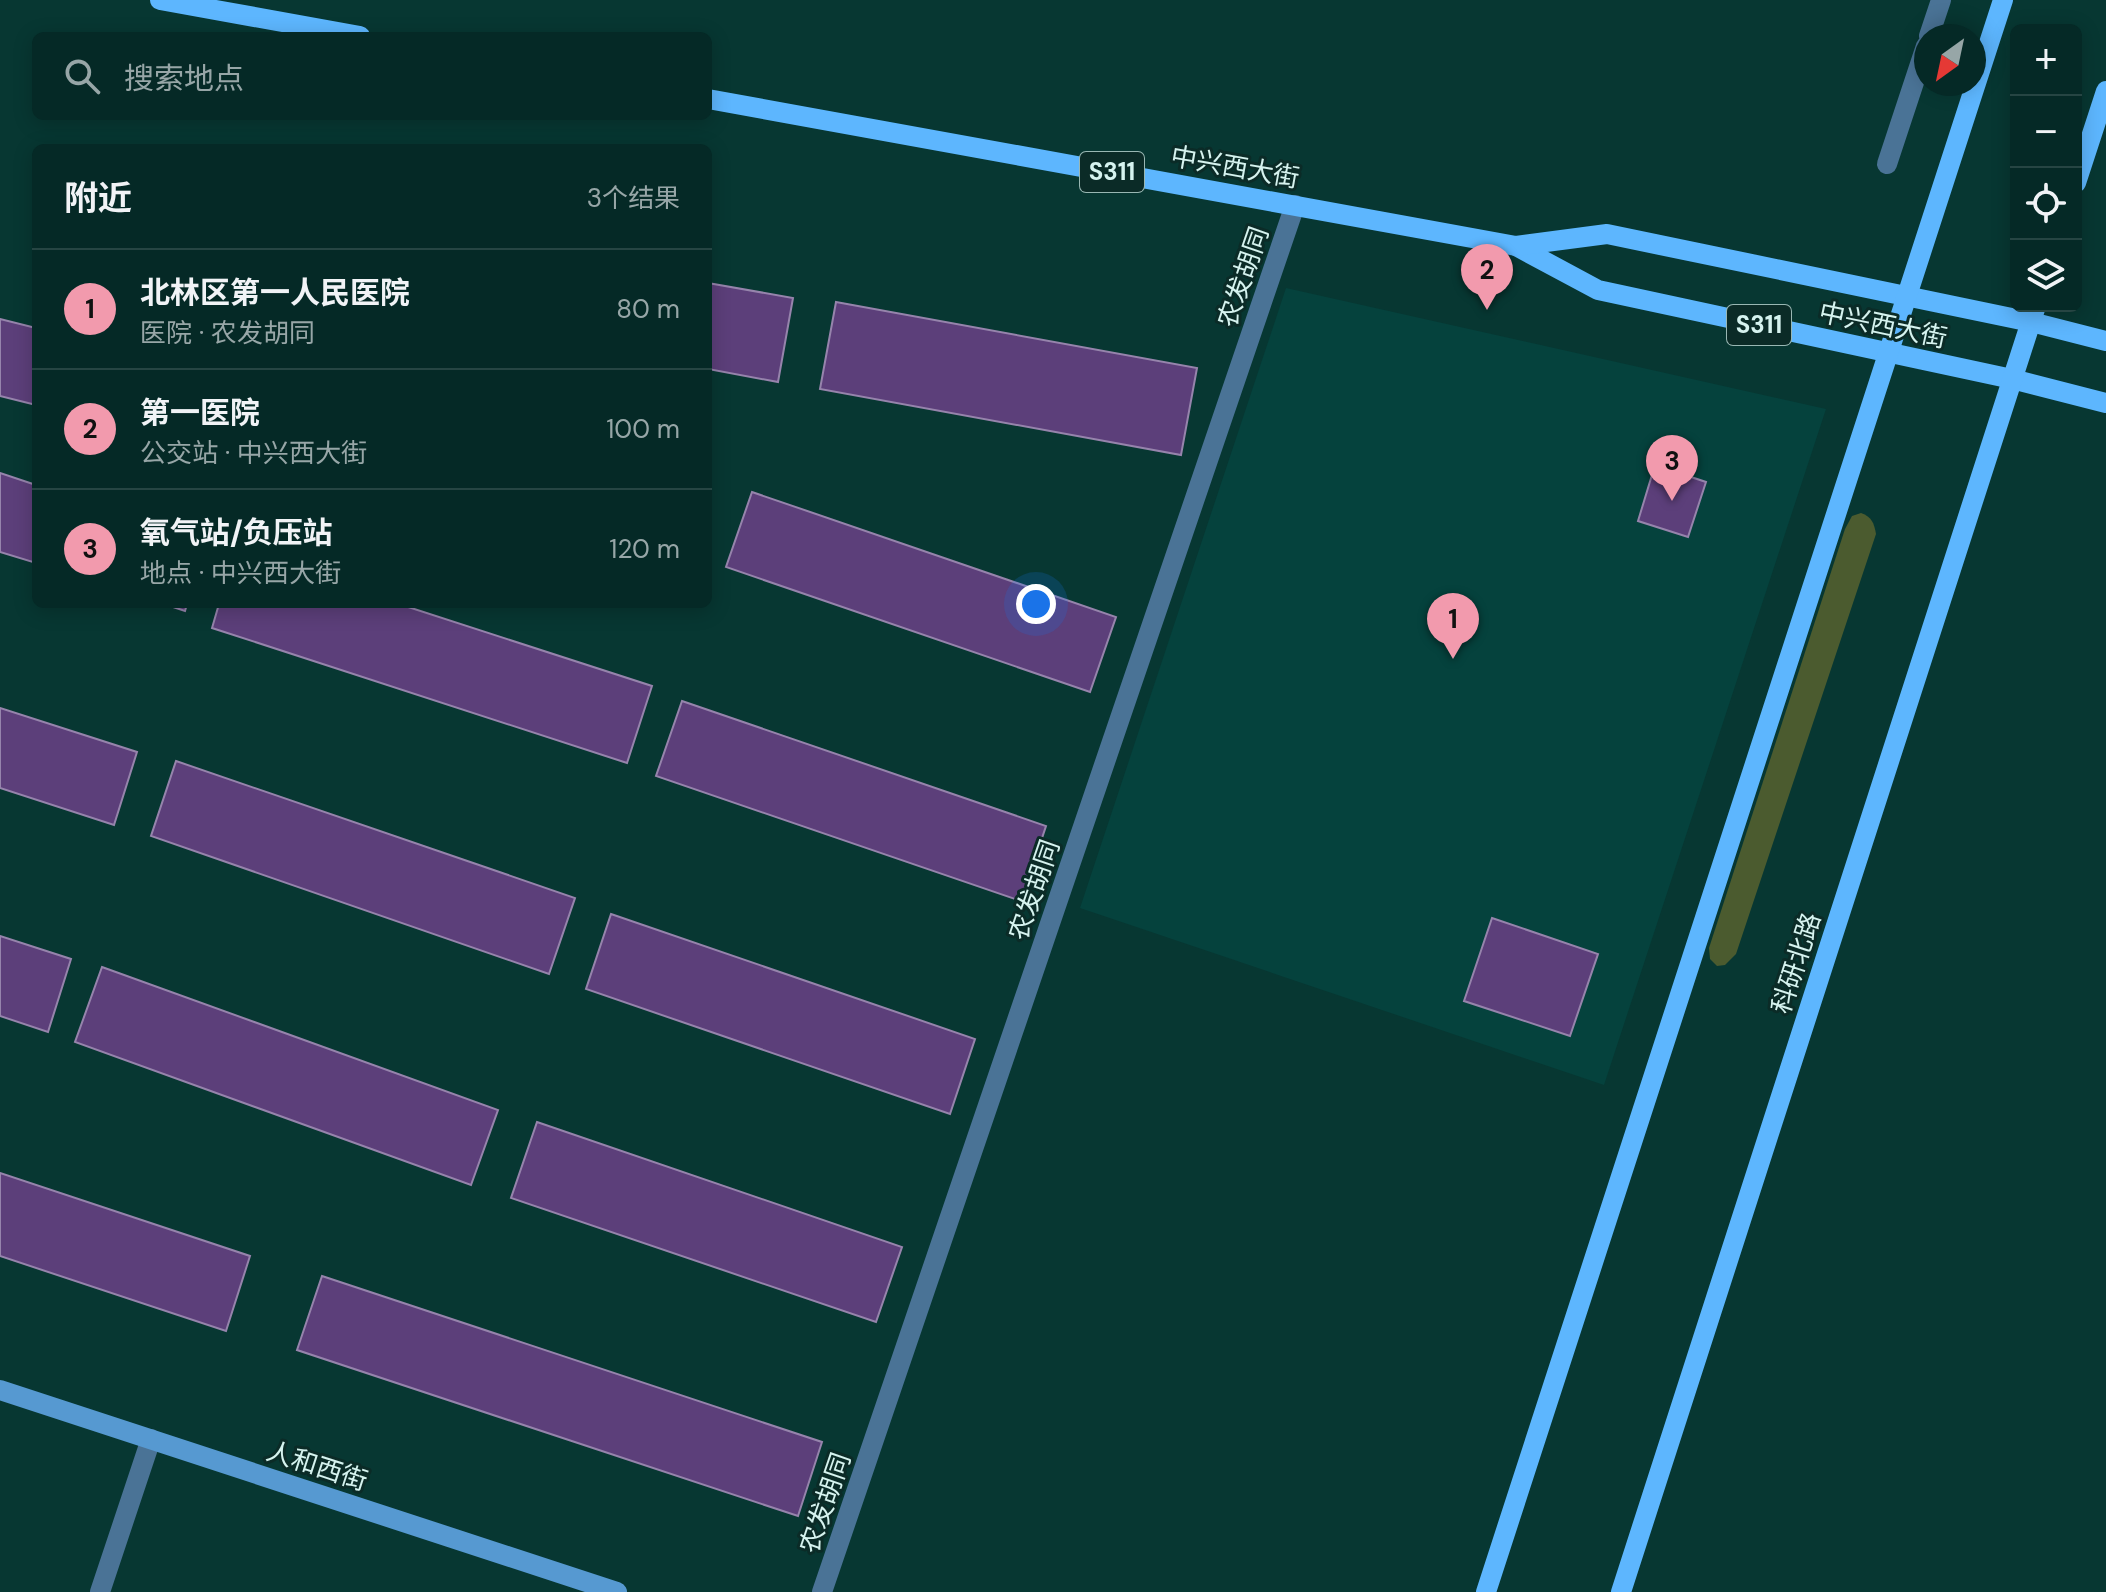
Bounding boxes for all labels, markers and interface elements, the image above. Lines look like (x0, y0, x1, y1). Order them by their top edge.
north arrow (1914, 24, 1986, 96)
map controls (2010, 24, 2082, 312)
button: + (2010, 24, 2082, 96)
search box (32, 32, 712, 120)
icon: search (60, 54, 104, 98)
text: 搜索地点 (124, 59, 244, 98)
button: − (2010, 96, 2082, 168)
street label: 中兴西大街 (1168, 139, 1302, 195)
road number: S311 (1080, 152, 1144, 192)
button: locate (2010, 168, 2082, 240)
text: 附近 (64, 176, 132, 221)
text: 3个结果 (587, 181, 680, 215)
street label: 农发胡同 (1210, 222, 1276, 332)
button: layers (2010, 240, 2082, 312)
pin: 2 (1461, 244, 1513, 310)
text: 北林区第一人民医院 (140, 273, 410, 312)
text: 1 (85, 292, 95, 326)
text: 80 m (616, 292, 680, 326)
street label: 中兴西大街 (1816, 295, 1950, 355)
road number: S311 (1727, 305, 1791, 345)
text: 医院 · 农发胡同 (140, 316, 315, 350)
text: 第一医院 (140, 393, 260, 432)
text: 2 (82, 412, 98, 446)
text: 100 m (606, 412, 680, 446)
pin: 3 (1646, 435, 1698, 501)
text: 公交站 · 中兴西大街 (140, 436, 367, 470)
text: 氧气站/负压站 (140, 513, 333, 552)
text: 3 (82, 532, 98, 566)
text: 120 m (609, 532, 680, 566)
text: 地点 · 中兴西大街 (140, 556, 341, 590)
your location (1016, 584, 1056, 624)
pin: 1 (1427, 593, 1479, 659)
street label: 农发胡同 (1001, 835, 1067, 945)
street label: 科研北路 (1764, 908, 1828, 1018)
street label: 人和西街 (262, 1434, 372, 1498)
street label: 农发胡同 (792, 1448, 858, 1558)

